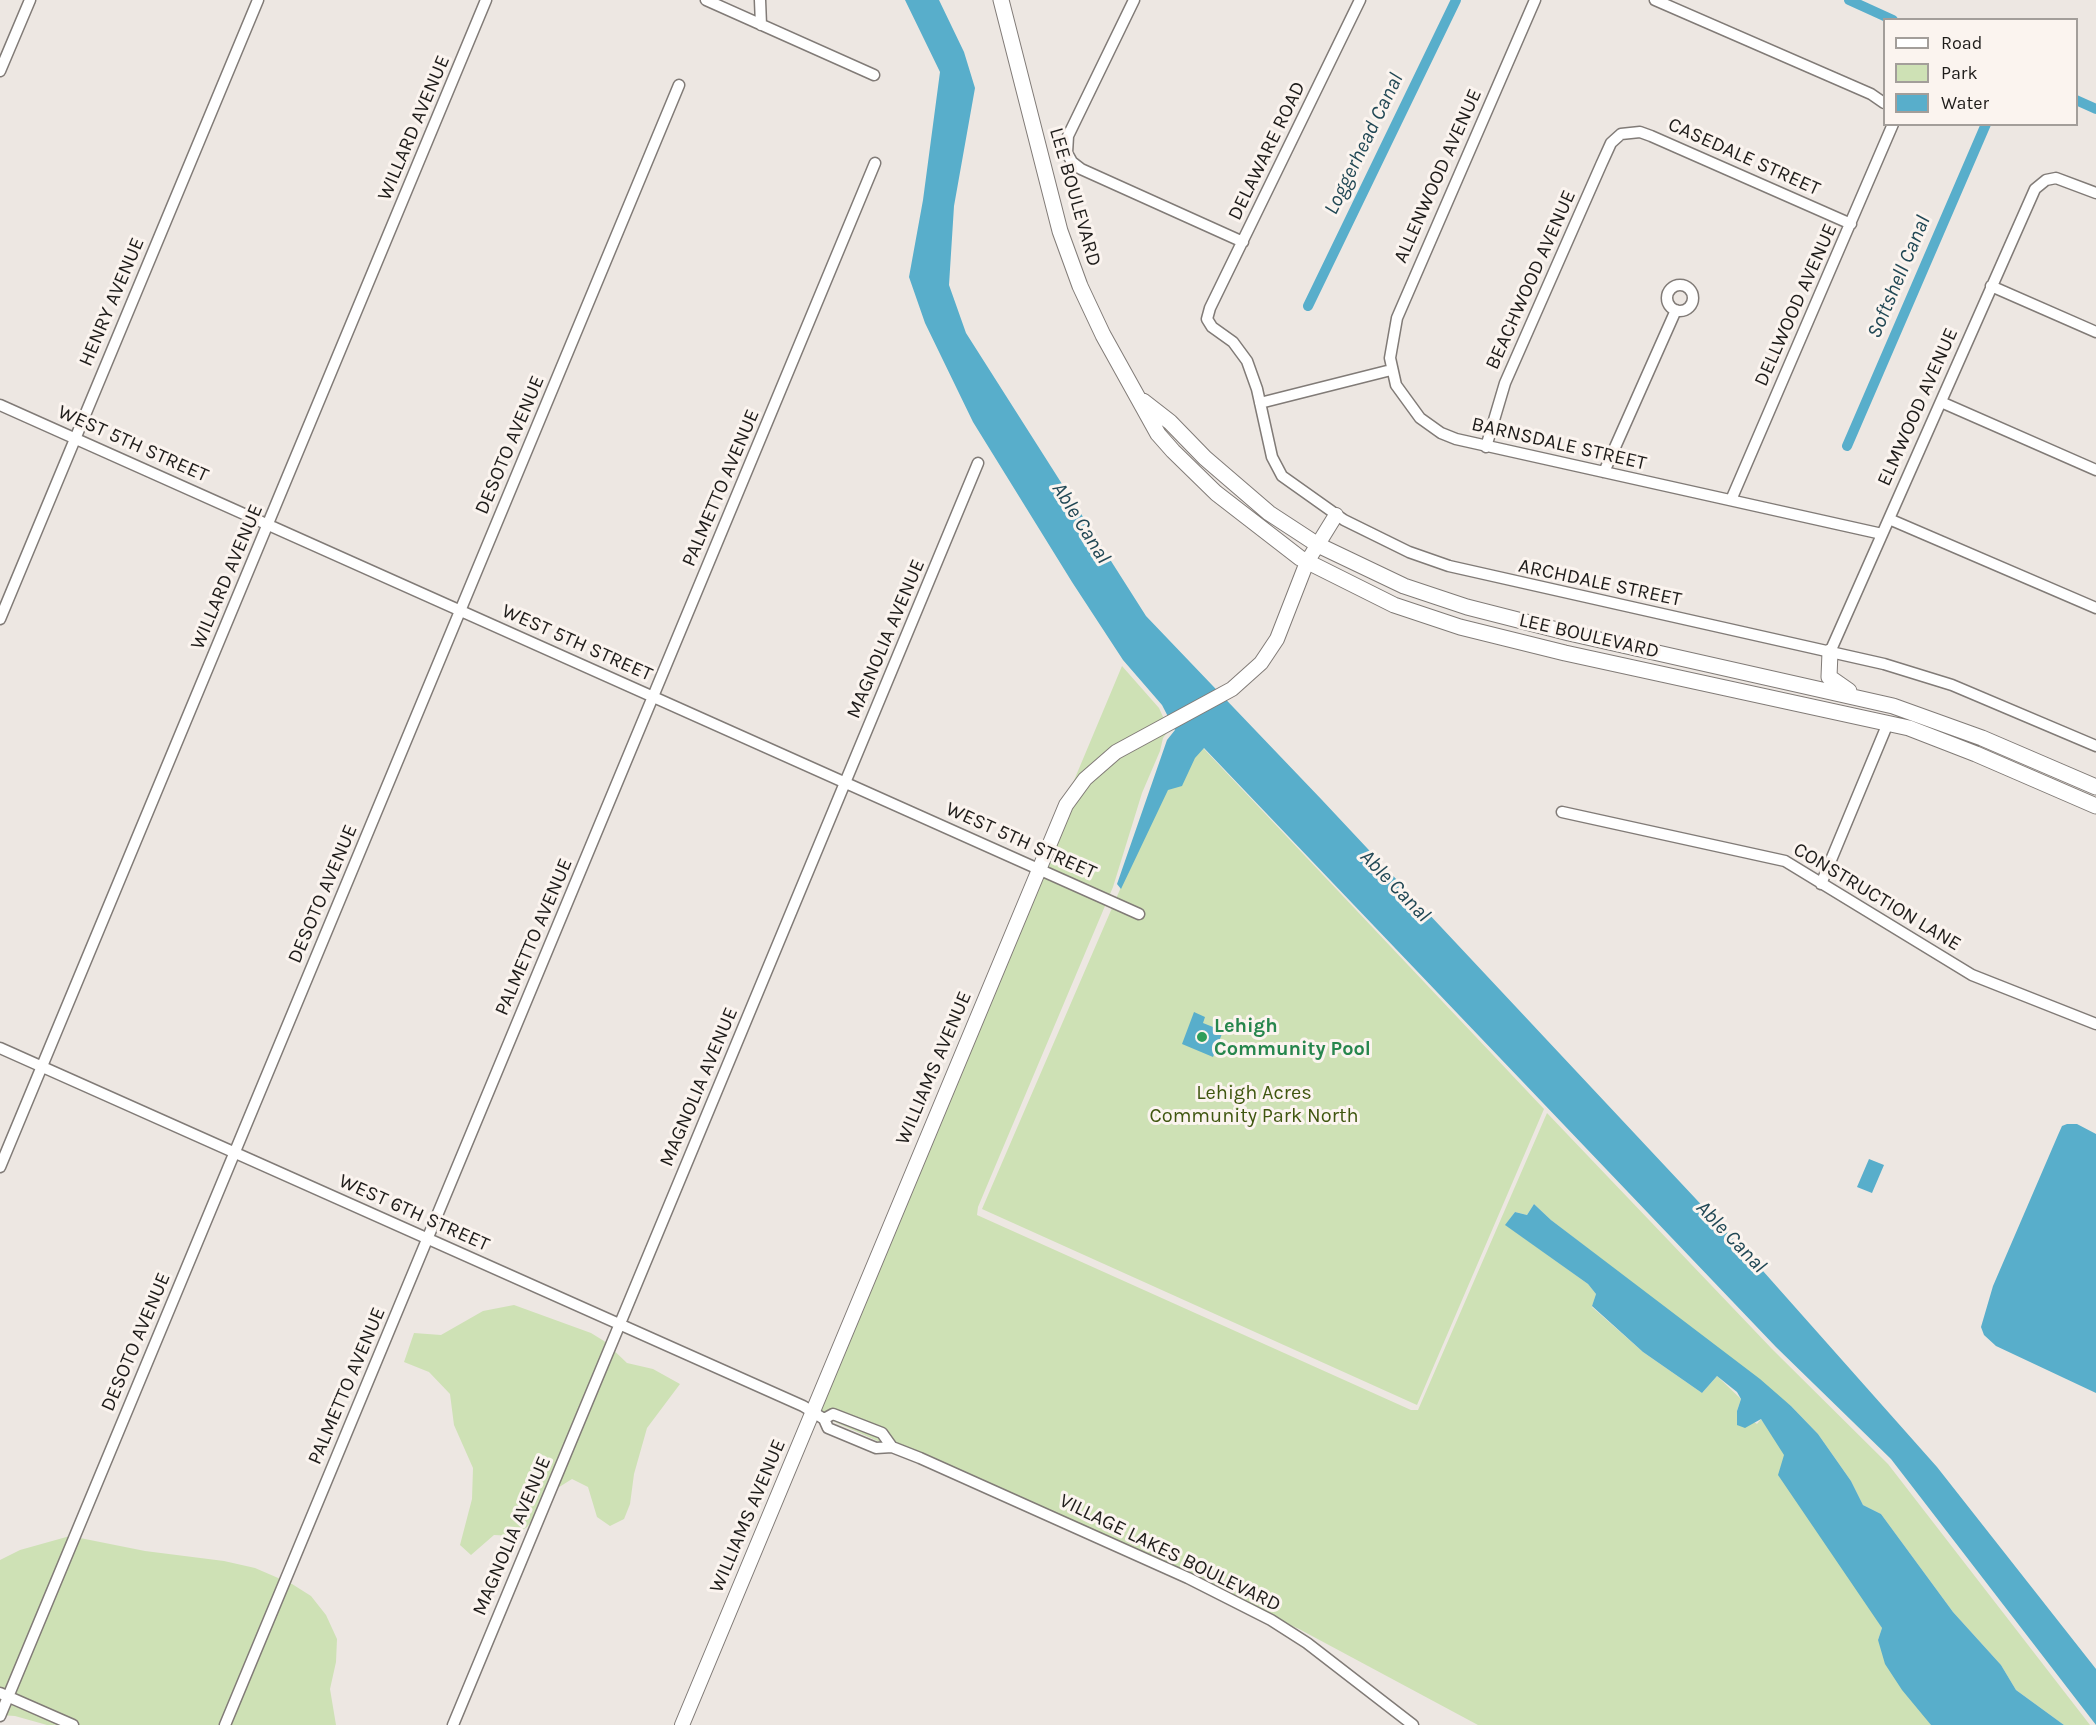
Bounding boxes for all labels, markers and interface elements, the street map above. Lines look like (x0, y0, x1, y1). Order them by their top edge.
legend (1883, 18, 2078, 126)
text: Road (1941, 32, 1982, 54)
street label: WILLARD AVENUE (373, 52, 455, 204)
text: Park (1941, 62, 1978, 84)
water label: Loggerhead Canal (1319, 69, 1409, 219)
street label: DELAWARE ROAD (1223, 78, 1311, 224)
street label: ALLENWOOD AVENUE (1389, 85, 1487, 267)
text: Water (1941, 92, 1989, 114)
street label: CASEDALE STREET (1664, 113, 1824, 201)
street label: LEE BOULEVARD (1044, 125, 1106, 269)
street label: BEACHWOOD AVENUE (1481, 187, 1581, 373)
water label: Softshell Canal (1862, 212, 1936, 342)
street label: DELLWOOD AVENUE (1749, 220, 1843, 390)
street label: HENRY AVENUE (74, 234, 150, 370)
street label: ELMWOOD AVENUE (1872, 324, 1964, 490)
street label: DESOTO AVENUE (470, 372, 550, 518)
street label: WEST 5TH STREET (54, 400, 212, 488)
street label: PALMETTO AVENUE (677, 406, 765, 570)
street label: BARNSDALE STREET (1469, 412, 1649, 476)
water label: Able Canal (1046, 478, 1116, 568)
street label: WILLARD AVENUE (186, 501, 268, 653)
street label: ARCHDALE STREET (1516, 554, 1684, 612)
street label: MAGNOLIA AVENUE (842, 556, 930, 722)
street label: WEST 5TH STREET (498, 599, 656, 687)
street label: LEE BOULEVARD (1517, 608, 1661, 664)
street label: WEST 5TH STREET (942, 797, 1100, 885)
street label: DESOTO AVENUE (283, 821, 363, 967)
street label: CONSTRUCTION LANE (1789, 837, 1965, 957)
water label: Able Canal (1354, 845, 1436, 927)
street label: PALMETTO AVENUE (490, 855, 578, 1019)
street label: WILLIAMS AVENUE (891, 988, 977, 1148)
street label: MAGNOLIA AVENUE (655, 1004, 743, 1170)
place label: Lehigh Community Pool (1214, 1014, 1371, 1061)
marker: Lehigh Community Pool (1195, 1030, 1209, 1044)
park label: Lehigh Acres Community Park North (1149, 1081, 1359, 1128)
street label: WEST 6TH STREET (335, 1169, 493, 1257)
water label: Able Canal (1690, 1196, 1772, 1278)
street label: DESOTO AVENUE (96, 1269, 176, 1415)
street label: PALMETTO AVENUE (303, 1304, 391, 1468)
street label: WILLIAMS AVENUE (705, 1436, 791, 1596)
street label: MAGNOLIA AVENUE (468, 1453, 556, 1619)
street label: VILLAGE LAKES BOULEVARD (1055, 1489, 1285, 1617)

